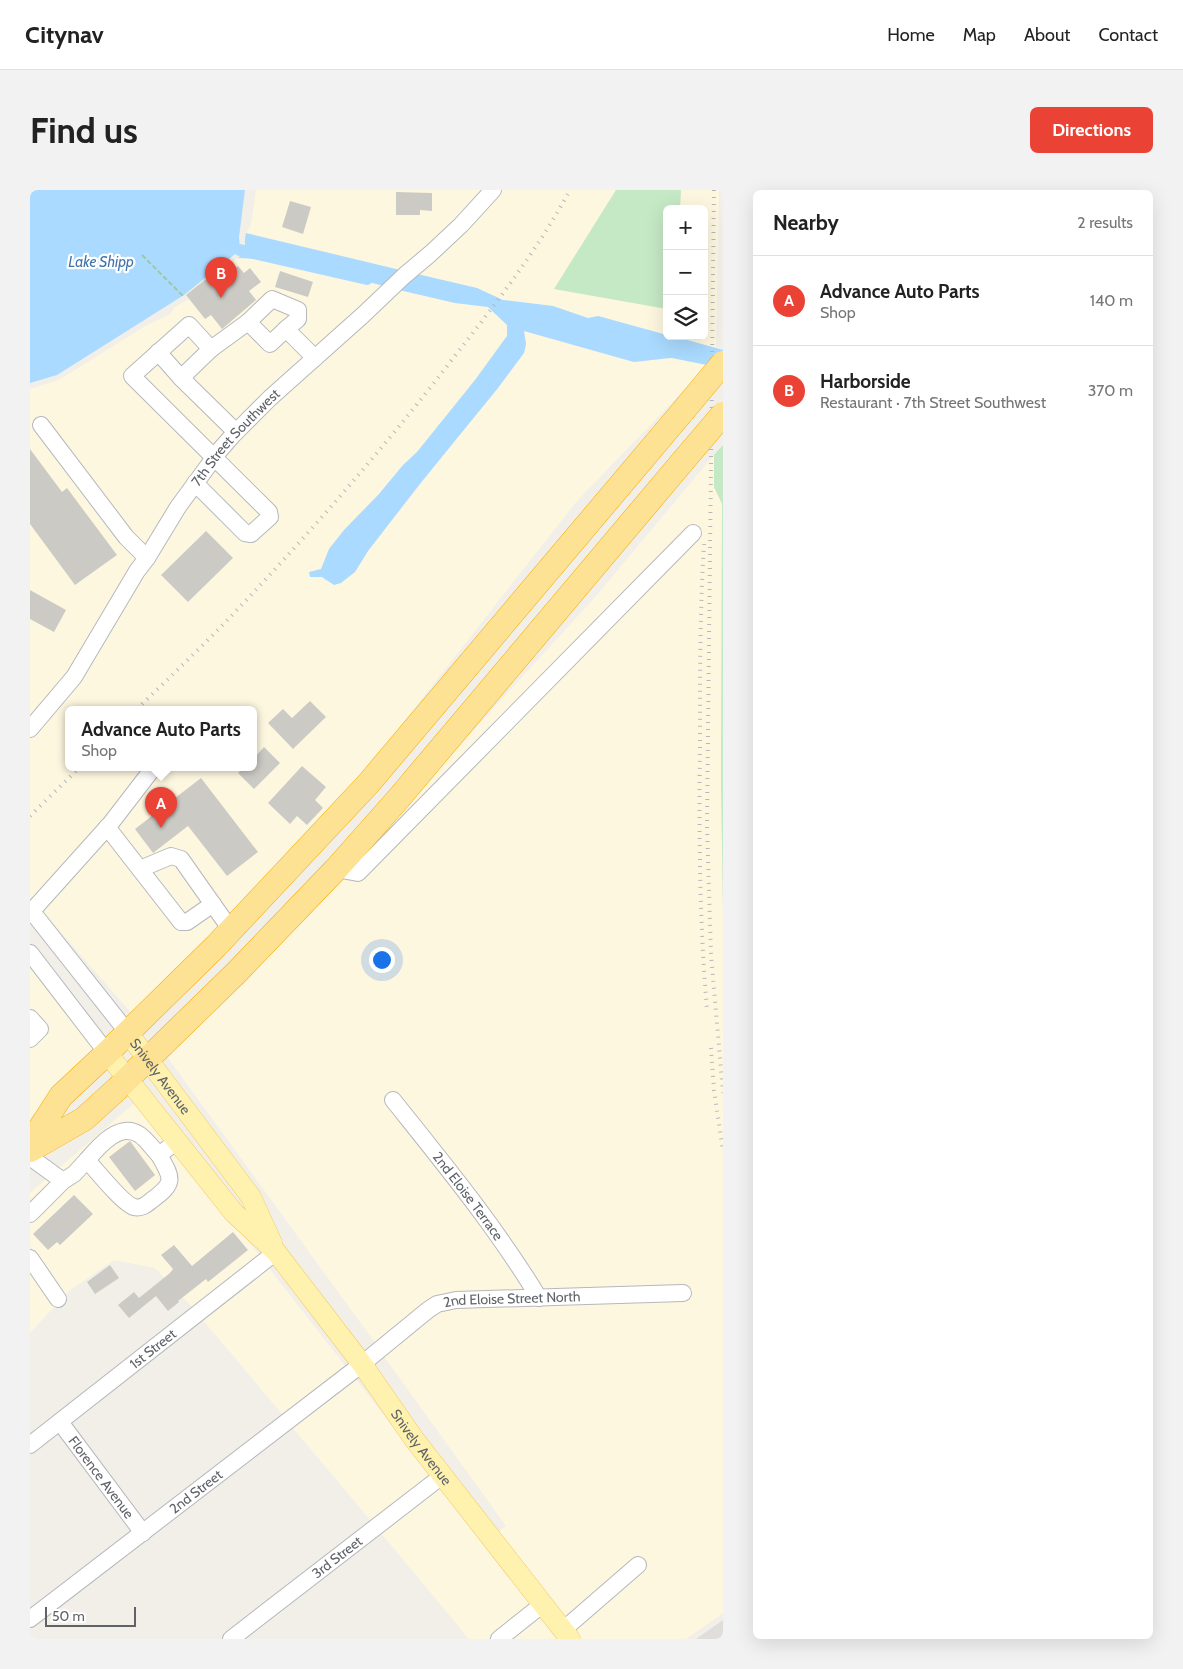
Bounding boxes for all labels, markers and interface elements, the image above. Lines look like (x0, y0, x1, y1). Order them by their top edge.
text: Citynav (25, 20, 104, 49)
text: Home (887, 24, 935, 46)
text: Map (963, 24, 996, 46)
text: About (1024, 24, 1070, 46)
text: Contact (1098, 24, 1158, 46)
button: Directions (1030, 107, 1153, 153)
text: Find us (30, 109, 138, 152)
map controls (663, 205, 708, 340)
button: + (663, 205, 708, 250)
text: Nearby (773, 210, 839, 235)
text: 2 results (1077, 213, 1133, 232)
button: − (663, 250, 708, 295)
water label: Lake Shipp (68, 253, 134, 271)
pin: B (205, 257, 237, 298)
text: Advance Auto Parts (820, 280, 980, 303)
text: A (784, 291, 794, 310)
text: 140 m (1090, 291, 1133, 310)
button: layers (663, 295, 708, 340)
text: Shop (820, 303, 856, 322)
text: Harborside (820, 370, 911, 393)
text: B (784, 381, 794, 400)
text: 370 m (1088, 381, 1133, 400)
street label: 7th Street Southwest (187, 384, 284, 490)
text: Restaurant · 7th Street Southwest (820, 393, 1046, 412)
popup (65, 706, 257, 771)
text: Advance Auto Parts (81, 718, 241, 741)
text: Shop (81, 741, 117, 760)
pin: A (145, 787, 177, 828)
your location (369, 947, 395, 973)
street label: Snively Avenue (126, 1035, 195, 1118)
street label: 2nd Eloise Terrace (429, 1148, 507, 1244)
street label: 2nd Eloise Street North (442, 1287, 581, 1311)
street label: 1st Street (126, 1325, 180, 1373)
street label: Snively Avenue (387, 1406, 456, 1489)
street label: Florence Avenue (65, 1432, 138, 1522)
street label: 2nd Street (166, 1465, 226, 1518)
street label: 3rd Street (308, 1532, 366, 1582)
scale bar (45, 1604, 136, 1627)
text: 50 m (52, 1607, 85, 1625)

